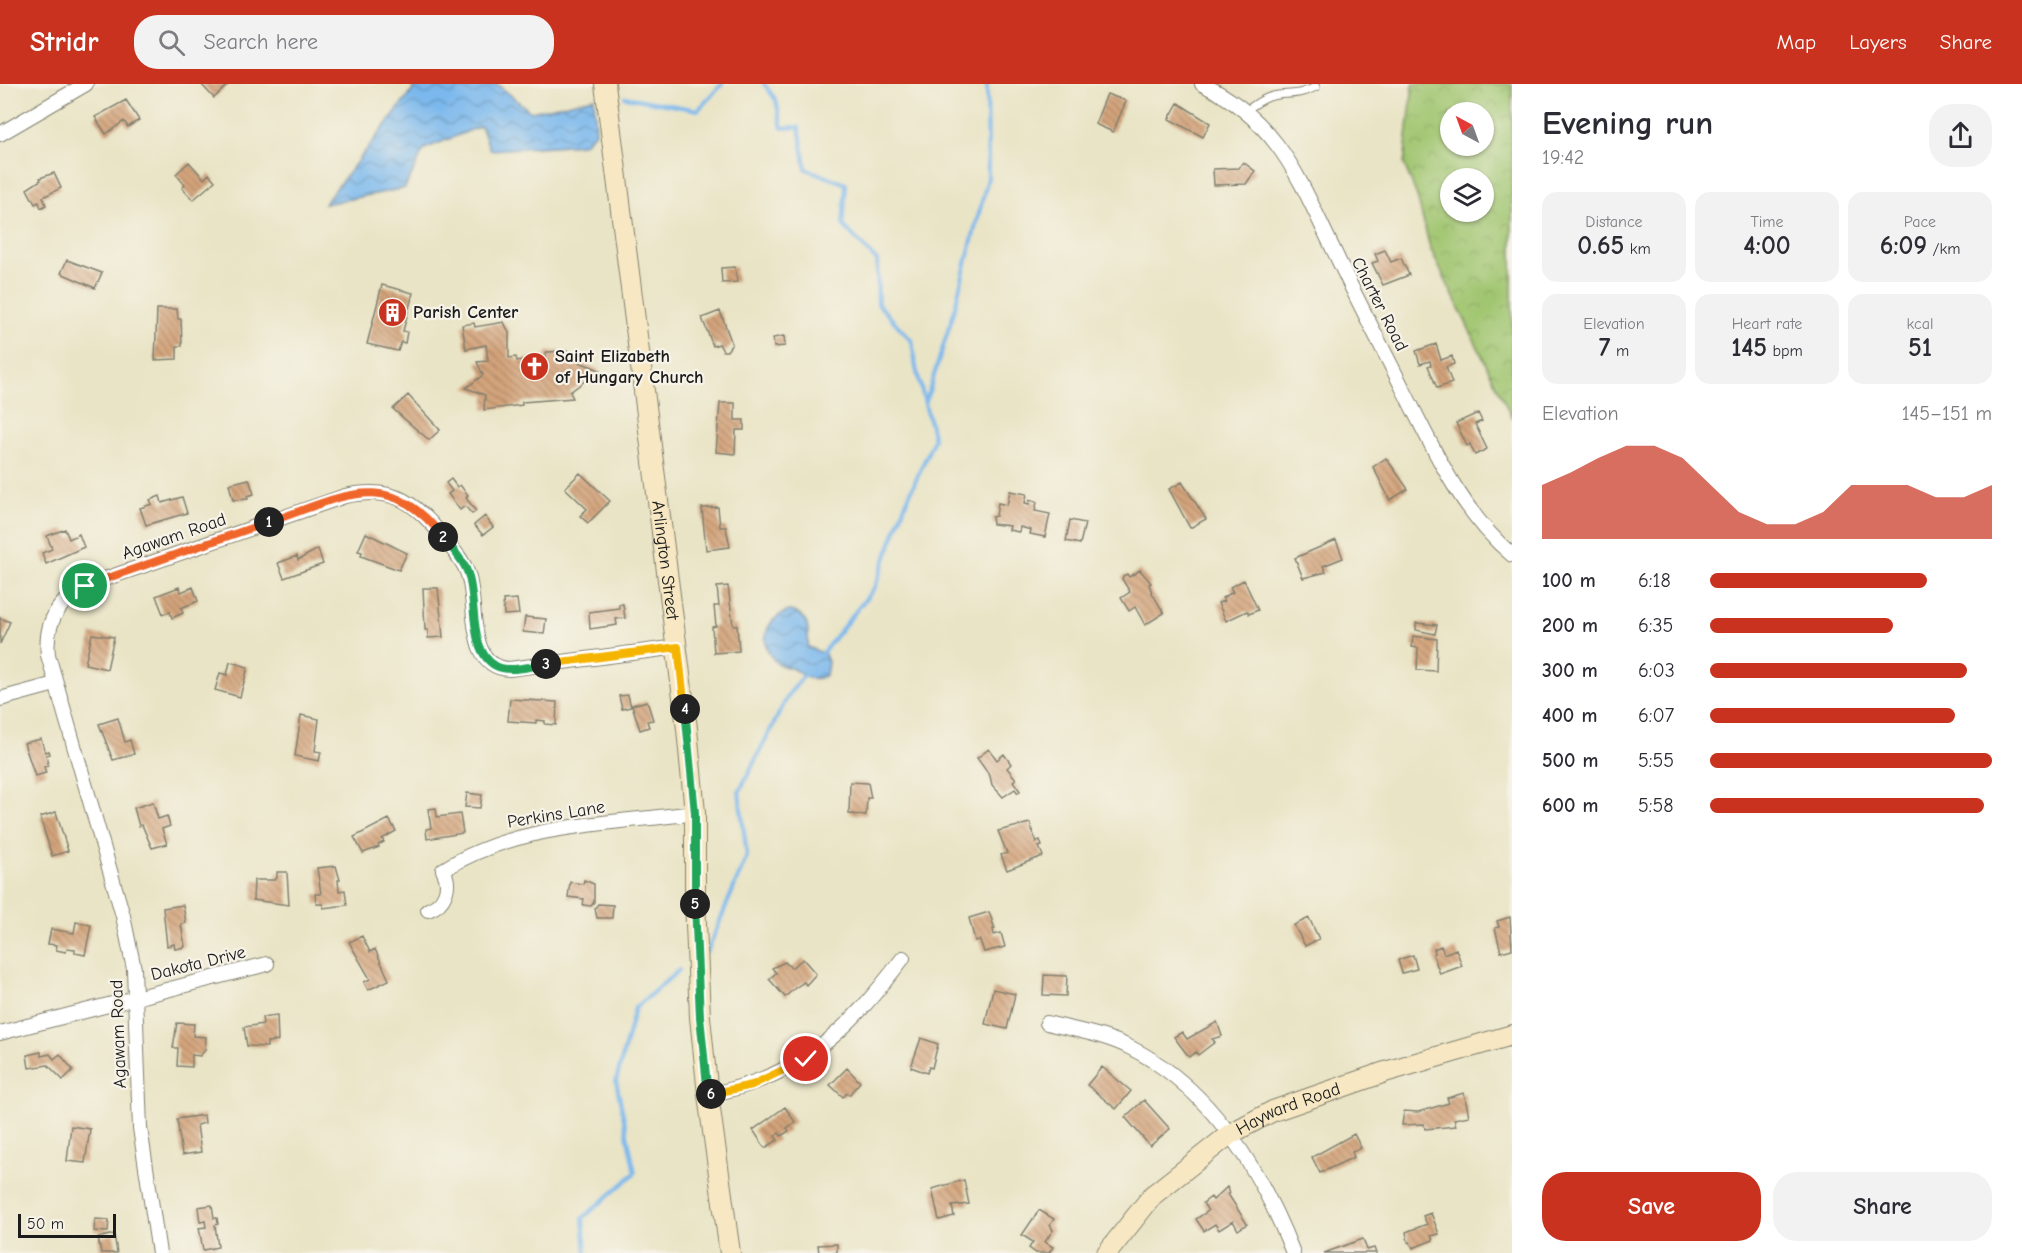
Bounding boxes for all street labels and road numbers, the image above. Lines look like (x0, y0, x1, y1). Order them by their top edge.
street label: Charter Road (1347, 254, 1412, 355)
street label: Arlington Street (647, 499, 683, 622)
street label: Agawam Road (119, 509, 229, 564)
street label: Perkins Lane (506, 796, 606, 833)
street label: Dakota Drive (149, 942, 248, 985)
street label: Agawam Road (106, 979, 131, 1089)
street label: Hayward Road (1232, 1078, 1343, 1140)

